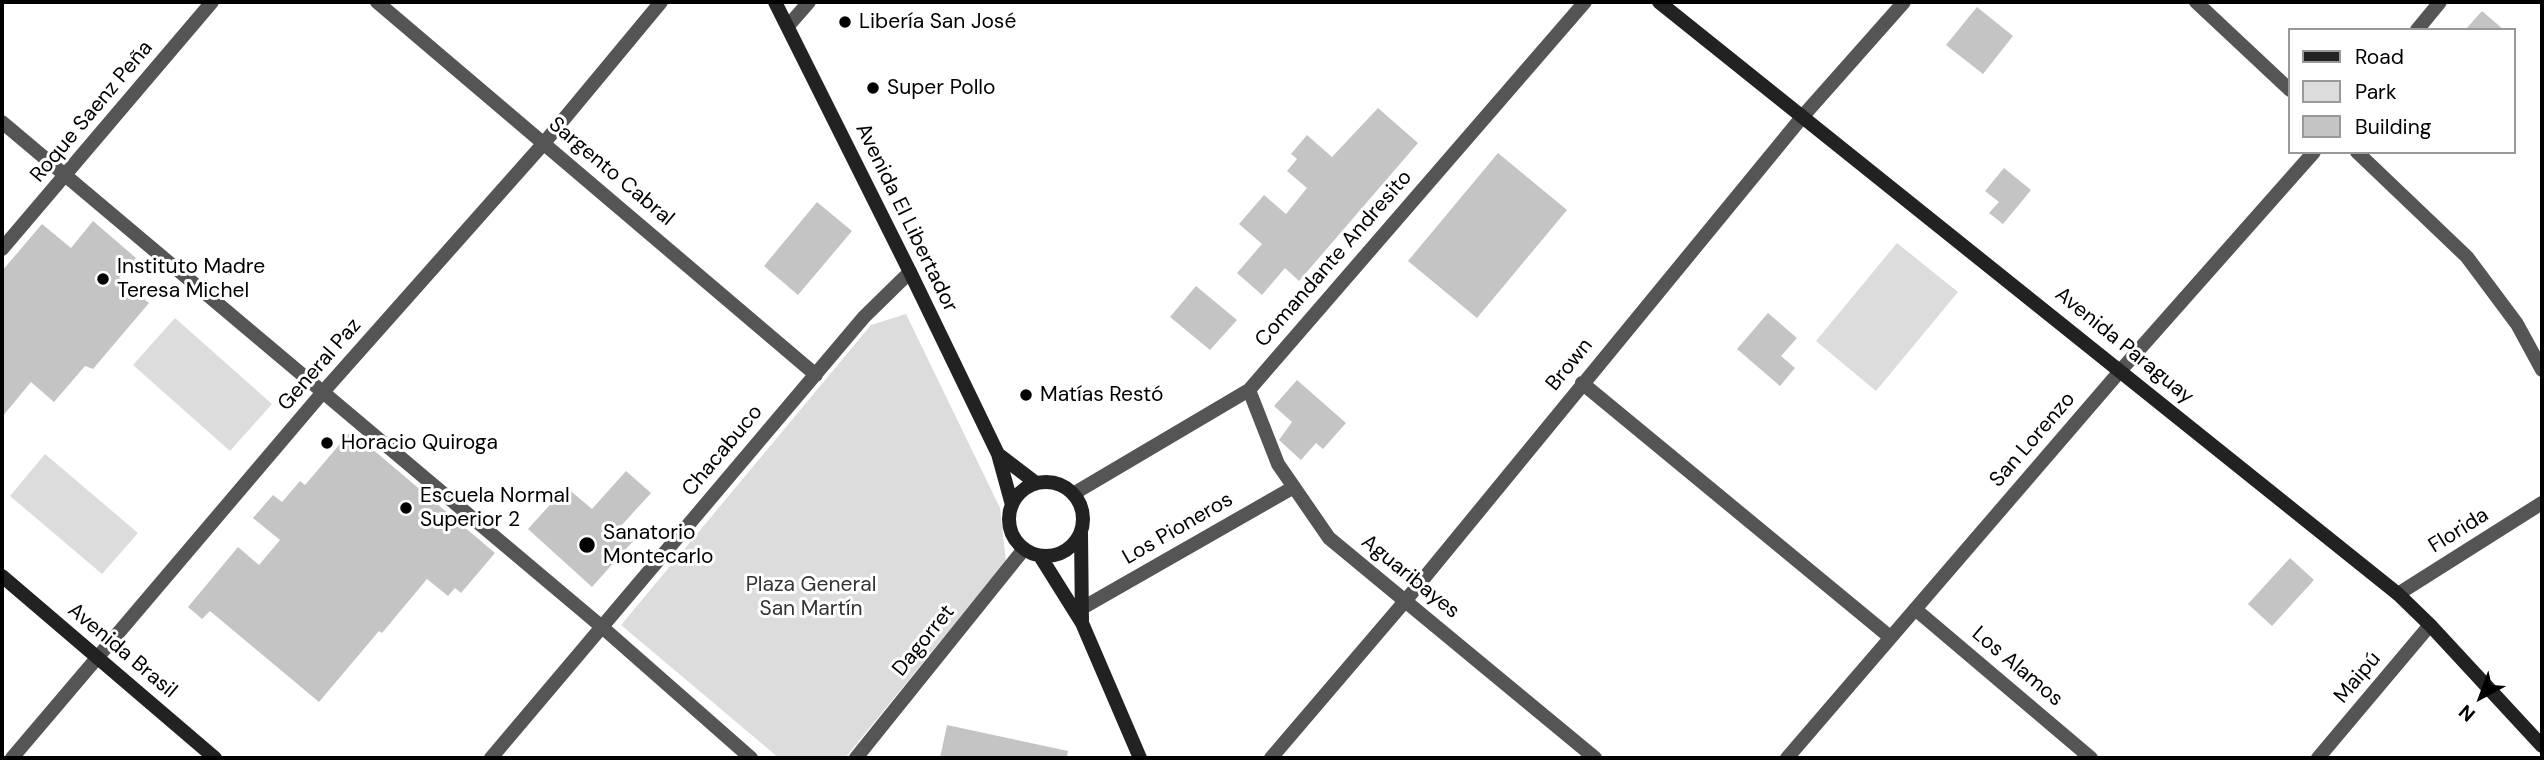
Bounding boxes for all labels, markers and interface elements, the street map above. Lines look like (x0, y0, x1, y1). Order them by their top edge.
place label: Libería San José (859, 9, 1016, 35)
marker: Libería San José (837, 14, 853, 30)
legend (2288, 28, 2516, 154)
street label: Roque Saenz Peña (26, 36, 158, 188)
text: Road (2355, 43, 2404, 71)
place label: Super Pollo (887, 75, 995, 101)
text: Park (2355, 78, 2396, 106)
marker: Super Pollo (865, 80, 881, 96)
street label: Sargento Cabral (543, 112, 679, 232)
text: Building (2355, 113, 2431, 141)
street label: Avenida El Libertador (849, 120, 963, 316)
street label: Comandante Andresito (1250, 165, 1418, 353)
place label: Instituto Madre Teresa Michel (117, 254, 265, 304)
marker: Instituto Madre Teresa Michel (95, 271, 111, 287)
street label: Avenida Paraguay (2049, 282, 2199, 410)
street label: General Paz (273, 314, 367, 416)
street label: Brown (1541, 334, 1599, 396)
place label: Matías Restó (1040, 382, 1164, 408)
marker: Matías Restó (1018, 387, 1034, 403)
street label: San Lorenzo (1985, 387, 2081, 493)
street label: Chacabuco (677, 400, 769, 502)
place label: Horacio Quiroga (341, 430, 498, 456)
marker: Horacio Quiroga (319, 435, 335, 451)
place label: Escuela Normal Superior 2 (420, 483, 570, 533)
street label: Los Pioneros (1118, 487, 1238, 571)
marker: Escuela Normal Superior 2 (398, 500, 414, 516)
street label: Florida (2424, 503, 2494, 559)
place label: Sanatorio Montecarlo (603, 520, 713, 570)
street label: Aguaribayes (1356, 530, 1464, 624)
marker: Sanatorio Montecarlo (577, 535, 597, 555)
park label: Plaza General San Martín (746, 572, 876, 622)
street label: Avenida Brasil (62, 598, 182, 704)
street label: Dagorret (888, 600, 960, 682)
street label: Los Alamos (1966, 622, 2068, 712)
street label: Maipú (2329, 647, 2387, 709)
north arrow (2446, 662, 2516, 732)
text: N (2453, 699, 2480, 727)

